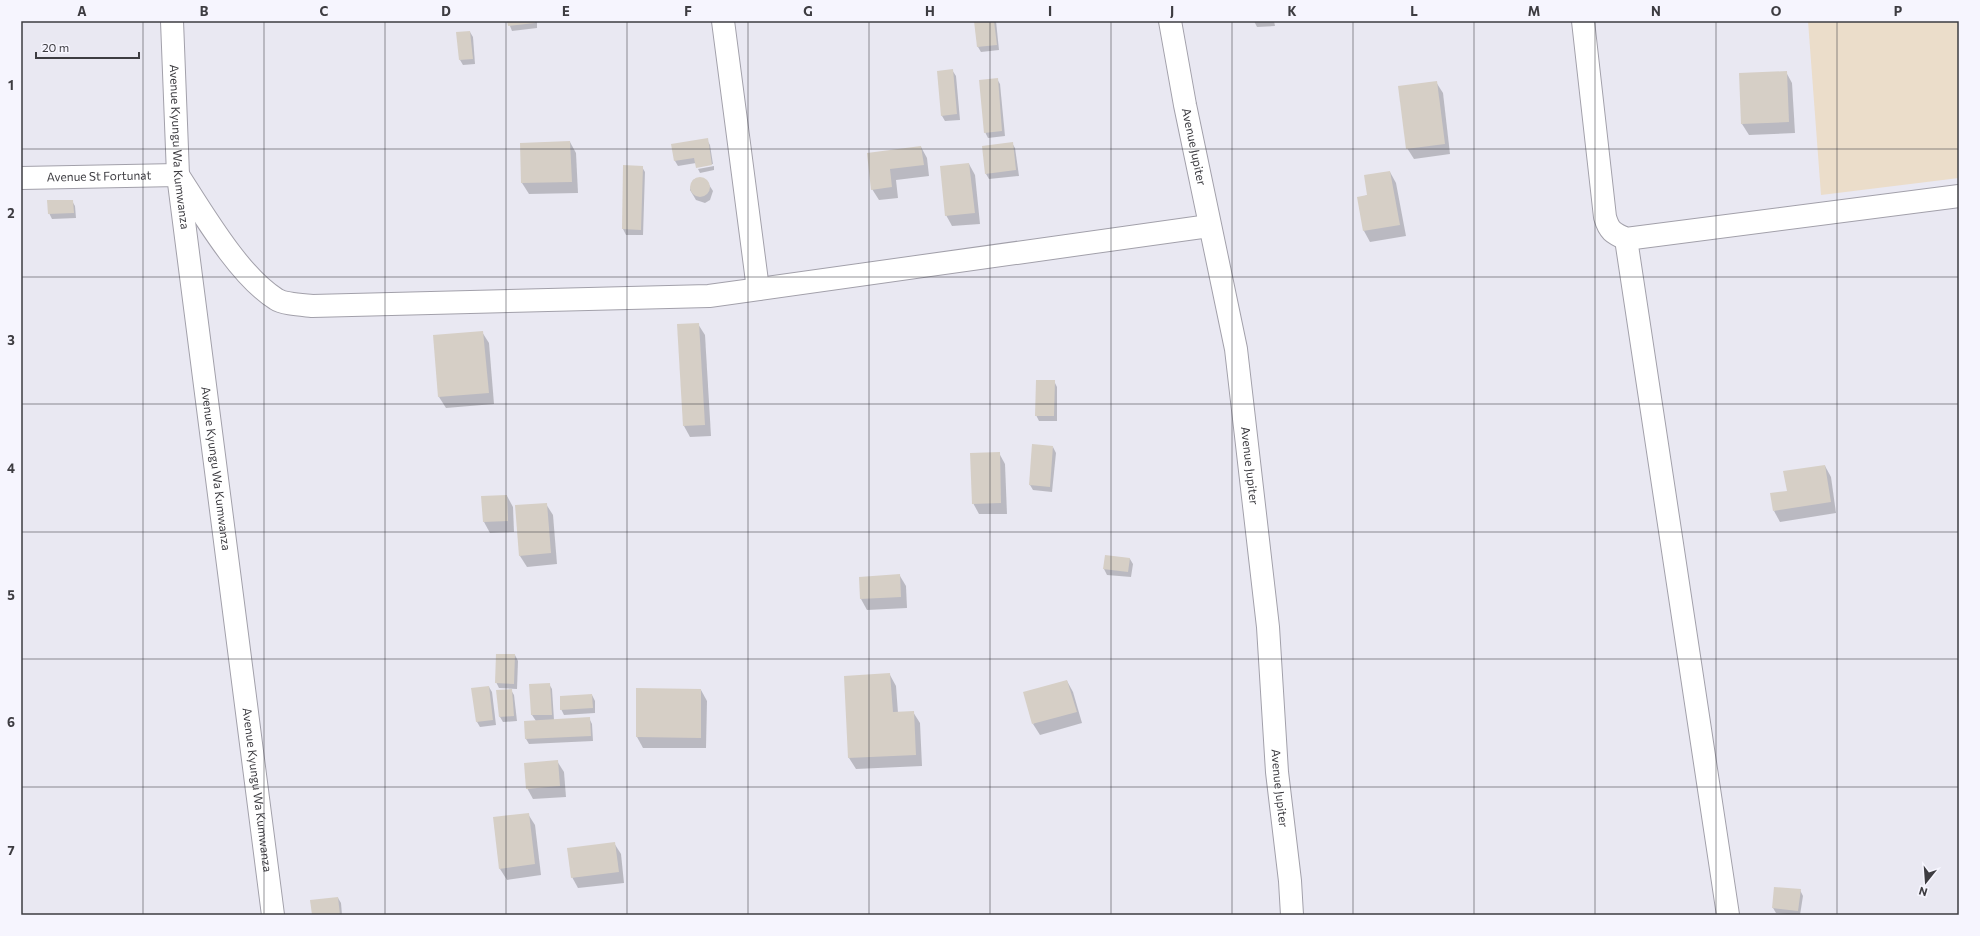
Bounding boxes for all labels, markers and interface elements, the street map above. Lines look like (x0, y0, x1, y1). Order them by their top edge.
text: A (77, 3, 87, 19)
text: B (200, 3, 209, 19)
text: C (320, 3, 329, 19)
text: D (441, 3, 451, 19)
text: E (562, 3, 570, 19)
text: F (684, 3, 692, 19)
text: G (803, 3, 813, 19)
text: H (925, 3, 935, 19)
text: I (1048, 3, 1052, 19)
text: J (1170, 3, 1174, 19)
text: K (1287, 3, 1297, 19)
text: L (1410, 3, 1418, 19)
text: M (1528, 3, 1540, 19)
text: N (1651, 3, 1661, 19)
text: O (1771, 3, 1782, 19)
text: P (1894, 3, 1903, 19)
scale bar (36, 34, 139, 60)
text: 20 m (42, 40, 69, 54)
street label: Avenue Kyungu Wa Kumwanza (168, 64, 193, 230)
text: 1 (8, 77, 14, 93)
street label: Avenue Jupiter (1180, 107, 1210, 187)
street label: Avenue St Fortunat (46, 168, 152, 184)
text: 2 (7, 205, 15, 221)
text: 3 (7, 332, 15, 348)
street label: Avenue Kyungu Wa Kumwanza (199, 385, 234, 551)
street label: Avenue Jupiter (1239, 426, 1262, 506)
text: 4 (7, 460, 15, 476)
text: 5 (7, 587, 15, 603)
street label: Avenue Kyungu Wa Kumwanza (240, 707, 275, 873)
text: 6 (7, 714, 15, 730)
street label: Avenue Jupiter (1270, 748, 1292, 828)
text: 7 (7, 842, 15, 858)
north arrow (1906, 862, 1946, 902)
text: N (1917, 885, 1929, 899)

